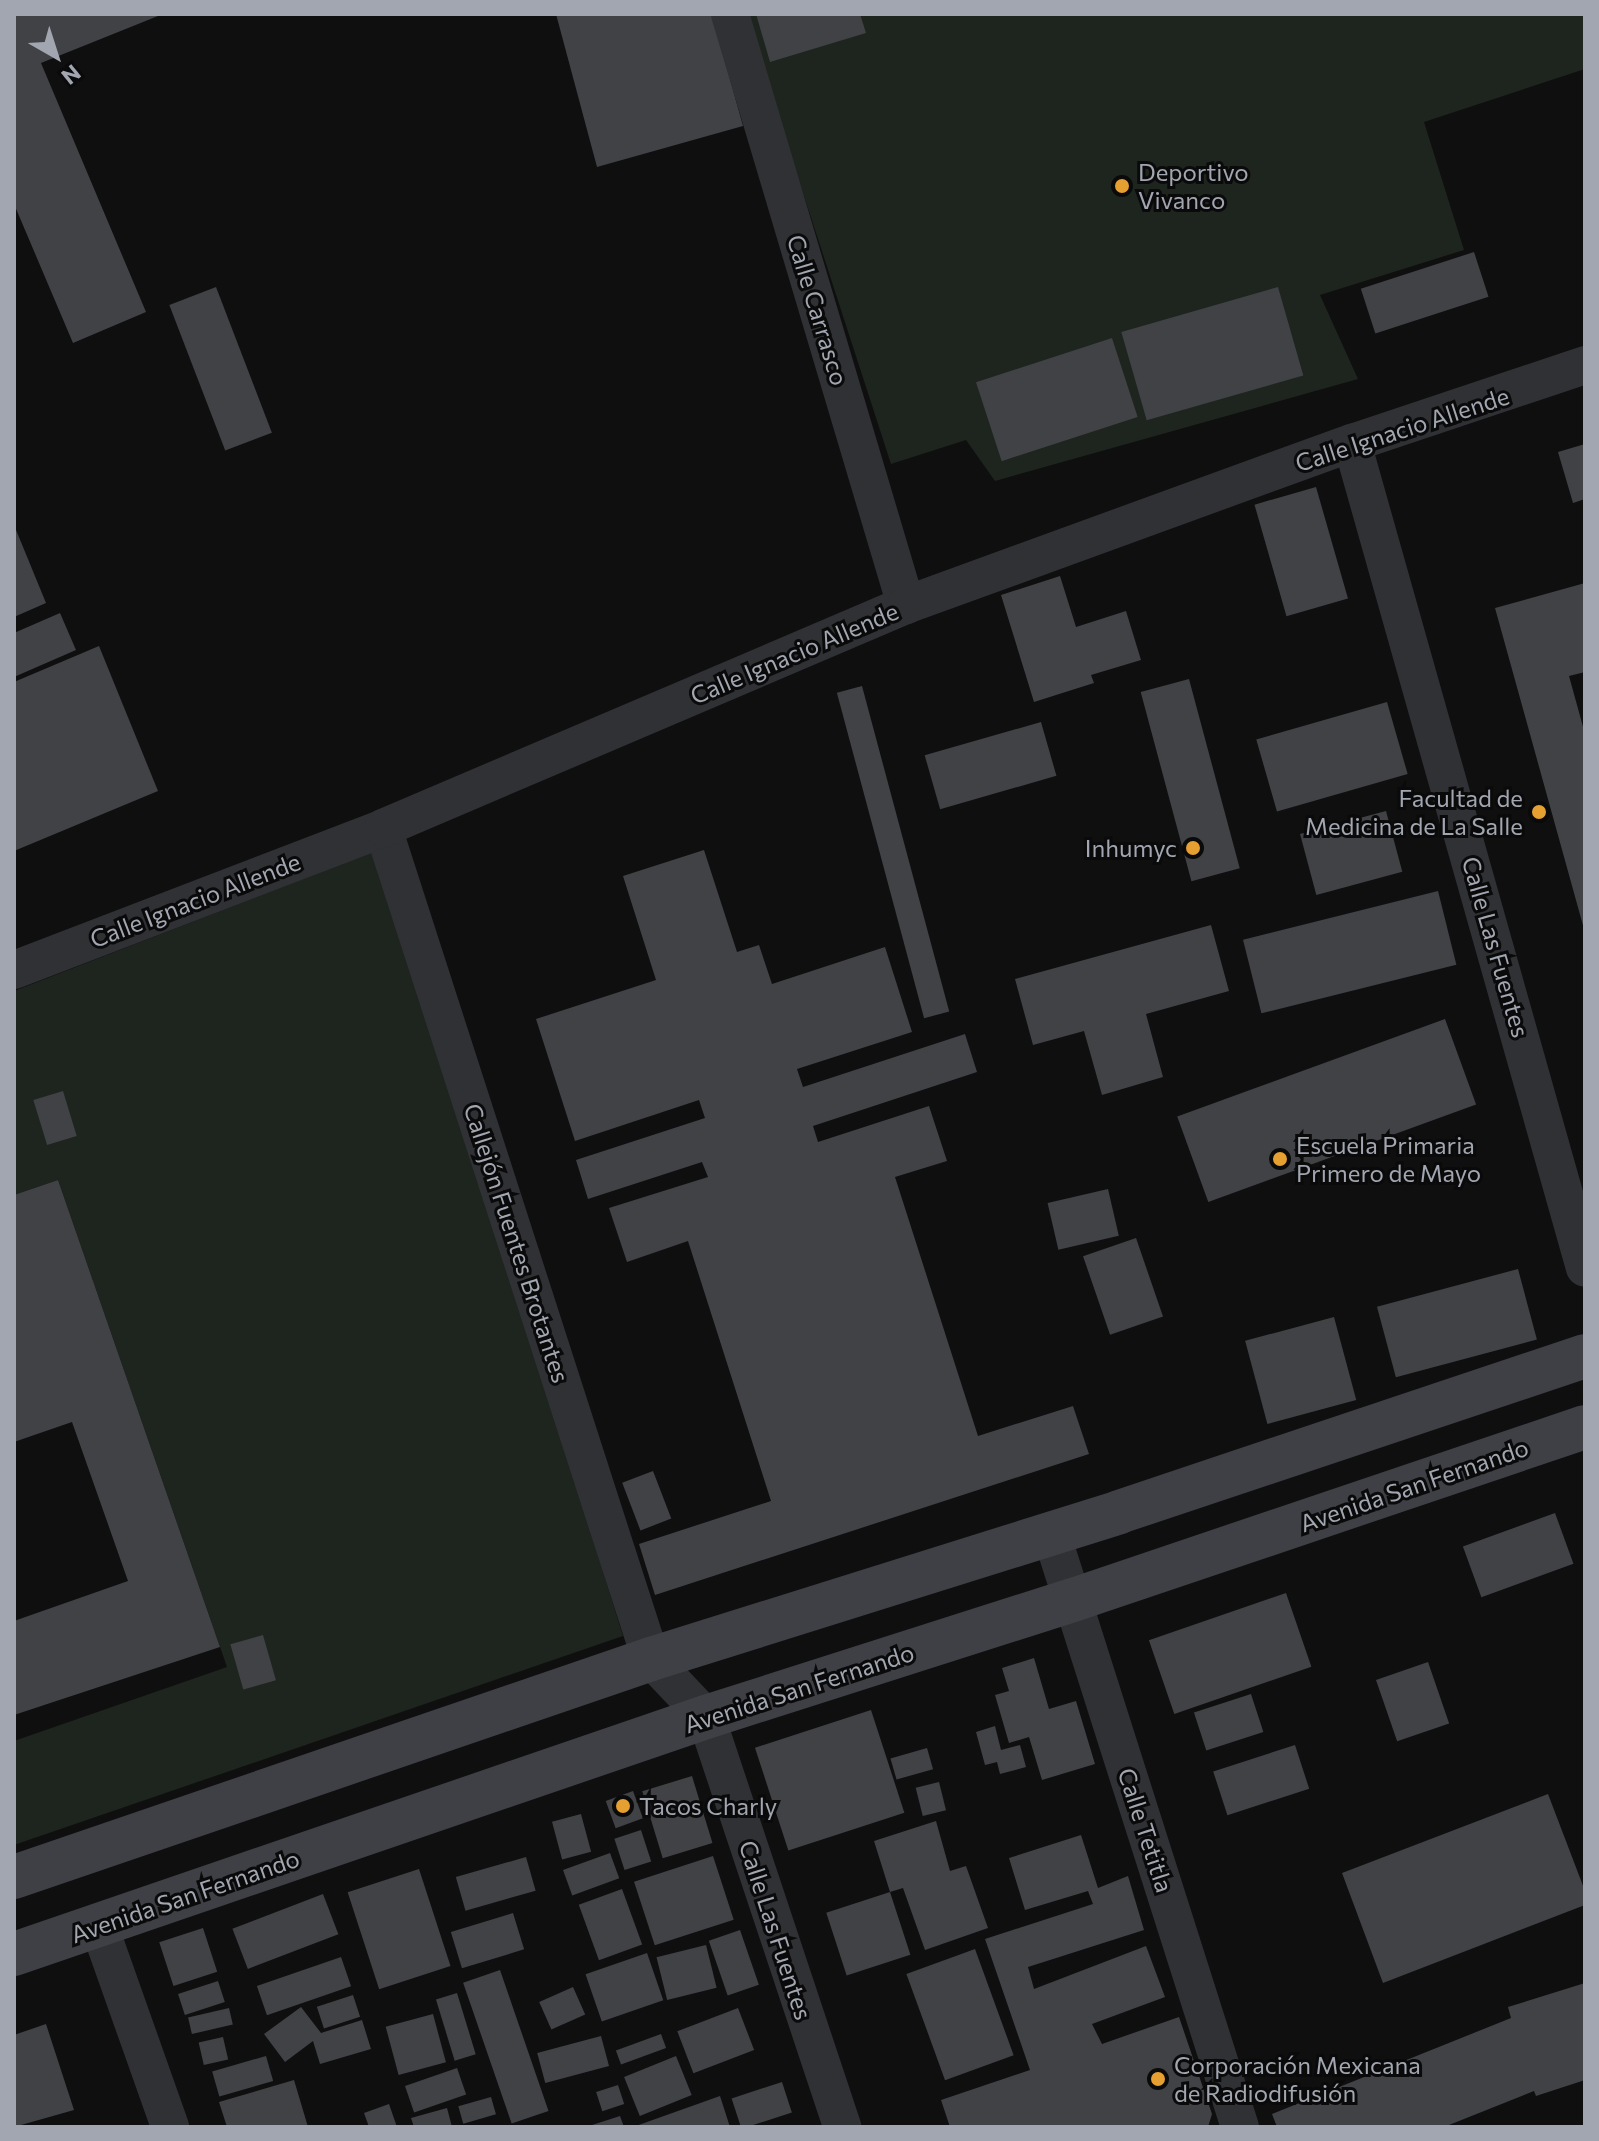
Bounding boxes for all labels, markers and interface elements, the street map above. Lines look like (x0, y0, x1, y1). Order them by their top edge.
north arrow (16, 16, 96, 96)
text: N (57, 59, 86, 91)
place label: Deportivo Vivanco (1138, 158, 1249, 214)
marker: Deportivo Vivanco (1113, 177, 1131, 195)
street label: Calle Carrasco (781, 231, 855, 389)
street label: Calle Ignacio Allende (1291, 381, 1513, 477)
street label: Calle Ignacio Allende (686, 596, 902, 710)
place label: Facultad de Medicina de La Salle (1305, 784, 1523, 840)
marker: Facultad de Medicina de La Salle (1530, 803, 1548, 821)
place label: Inhumyc (1085, 834, 1177, 862)
marker: Inhumyc (1184, 839, 1202, 857)
street label: Calle Ignacio Allende (86, 847, 304, 953)
street label: Calle Las Fuentes (1456, 853, 1536, 1041)
street label: Callejón Fuentes Brotantes (458, 1100, 576, 1386)
place label: Escuela Primaria Primero de Mayo (1296, 1131, 1481, 1187)
marker: Escuela Primaria Primero de Mayo (1271, 1150, 1289, 1168)
street label: Avenida San Fernando (1296, 1432, 1532, 1538)
street label: Avenida San Fernando (681, 1637, 917, 1739)
street label: Calle Tetitla (1112, 1764, 1180, 1896)
place label: Tacos Charly (639, 1792, 777, 1820)
marker: Tacos Charly (614, 1797, 632, 1815)
street label: Calle Las Fuentes (733, 1837, 819, 2023)
street label: Avenida San Fernando (67, 1843, 303, 1949)
place label: Corporación Mexicana de Radiodifusión (1174, 2051, 1421, 2107)
marker: Corporación Mexicana de Radiodifusión (1149, 2070, 1167, 2088)

